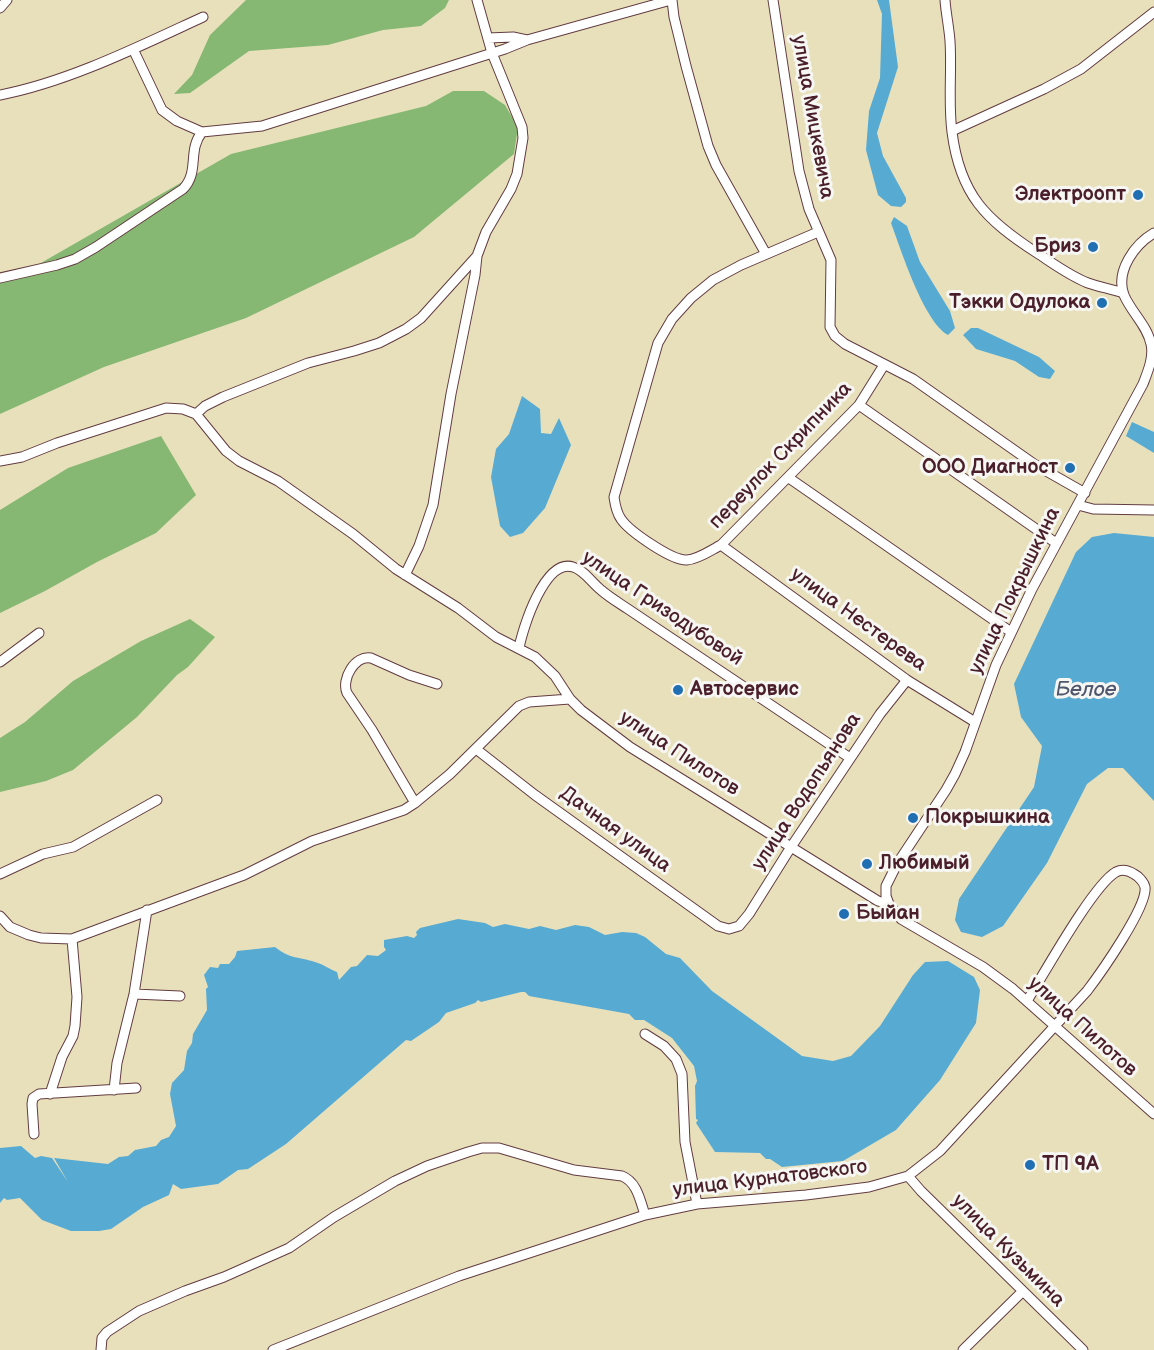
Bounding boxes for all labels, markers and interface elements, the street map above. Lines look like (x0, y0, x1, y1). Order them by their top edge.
street label: улица Мицкевича (786, 33, 838, 201)
place label: Электроопт (1015, 183, 1126, 207)
marker: Электроопт (1131, 188, 1145, 202)
place label: Бриз (1034, 235, 1081, 259)
marker: Бриз (1086, 240, 1100, 254)
place label: Тэкки Одулока (949, 291, 1090, 315)
marker: Тэкки Одулока (1095, 296, 1109, 310)
street label: переулок Скрипника (705, 378, 857, 534)
place label: ООО Диагност (922, 456, 1058, 480)
marker: ООО Диагност (1063, 461, 1077, 475)
street label: улица Покрышкина (964, 504, 1066, 678)
street label: улица Гризодубовой (577, 546, 747, 672)
street label: улица Нестерева (786, 563, 930, 677)
place label: Автосервис (690, 678, 799, 702)
water label: Белое (1056, 678, 1116, 704)
marker: Автосервис (671, 683, 685, 697)
street label: улица Пилотов (615, 706, 743, 802)
street label: улица Водопьянова (747, 709, 867, 875)
street label: Дачная улица (555, 782, 675, 878)
place label: Покрышкина (925, 806, 1050, 830)
marker: Покрышкина (906, 811, 920, 825)
place label: Любимый (879, 852, 970, 876)
marker: Любимый (860, 857, 874, 871)
place label: Быйан (856, 902, 920, 926)
marker: Быйан (837, 907, 851, 921)
street label: улица Пилотов (1023, 972, 1141, 1082)
place label: ТП 9А (1042, 1153, 1099, 1177)
street label: улица Курнатовского (672, 1155, 868, 1203)
marker: ТП 9А (1023, 1158, 1037, 1172)
street label: улица Кузьмина (947, 1190, 1069, 1312)

